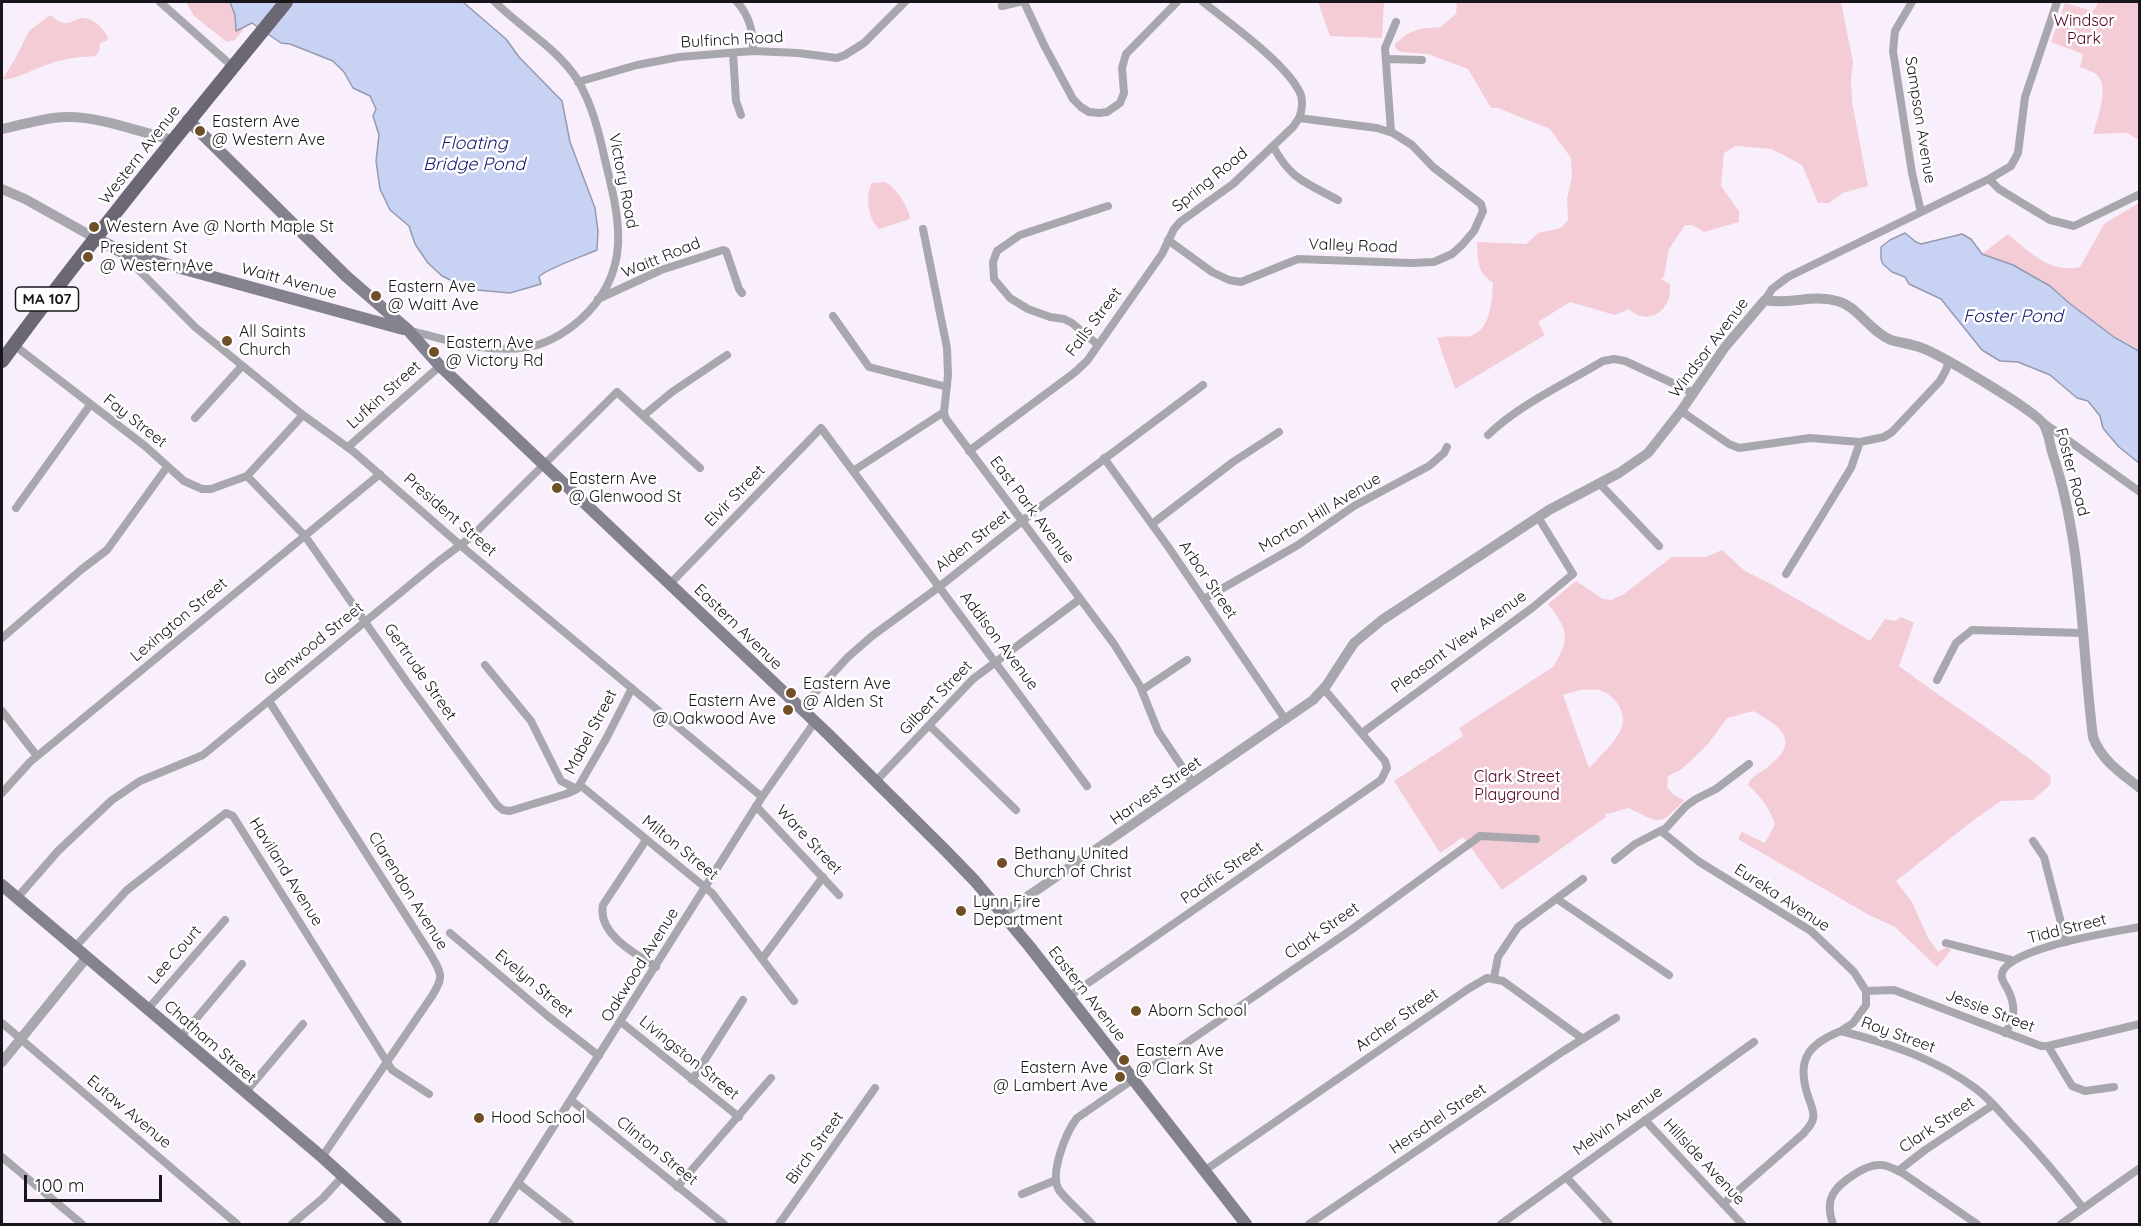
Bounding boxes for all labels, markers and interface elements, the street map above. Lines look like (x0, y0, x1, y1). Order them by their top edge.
park label: Windsor Park (2053, 11, 2115, 49)
street label: Bulfinch Road (680, 28, 784, 52)
street label: Sampson Avenue (1900, 55, 1940, 185)
street label: Western Avenue (95, 102, 185, 208)
place label: Eastern Ave @ Western Ave (212, 112, 325, 150)
marker: Eastern Ave @ Western Ave (193, 124, 207, 138)
street label: Victory Road (604, 132, 642, 230)
water label: Floating Bridge Pond (423, 133, 525, 176)
street label: Spring Road (1168, 144, 1252, 216)
place label: Western Ave @ North Maple St (106, 217, 334, 237)
marker: Western Ave @ North Maple St (87, 220, 101, 234)
street label: Waitt Road (619, 233, 703, 283)
street label: Valley Road (1308, 235, 1398, 257)
place label: President St @ Western Ave (100, 238, 213, 276)
marker: President St @ Western Ave (81, 250, 95, 264)
street label: Waitt Avenue (239, 259, 339, 303)
place label: Eastern Ave @ Waitt Ave (388, 277, 479, 315)
street label: Falls Street (1062, 284, 1126, 360)
road number: MA 107 (15, 287, 78, 311)
marker: Eastern Ave @ Waitt Ave (369, 289, 383, 303)
street label: Windsor Avenue (1665, 294, 1753, 402)
water label: Foster Pond (1963, 306, 2063, 328)
place label: All Saints Church (239, 322, 306, 360)
place label: Eastern Ave @ Victory Rd (446, 333, 543, 371)
marker: All Saints Church (220, 334, 234, 348)
marker: Eastern Ave @ Victory Rd (427, 345, 441, 359)
street label: Lufkin Street (343, 357, 425, 433)
street label: Fay Street (99, 390, 171, 452)
street label: Foster Road (2051, 426, 2093, 518)
street label: East Park Avenue (986, 453, 1078, 567)
street label: Elvir Street (701, 461, 769, 531)
street label: President Street (400, 469, 500, 561)
place label: Eastern Ave @ Glenwood St (569, 469, 682, 507)
street label: Morton Hill Avenue (1255, 469, 1385, 557)
marker: Eastern Ave @ Glenwood St (550, 481, 564, 495)
street label: Alden Street (932, 506, 1014, 576)
street label: Arbor Street (1175, 537, 1241, 623)
street label: Lexington Street (127, 574, 231, 666)
street label: Eastern Avenue (690, 580, 786, 674)
street label: Pleasant View Avenue (1388, 586, 1530, 698)
street label: Addison Avenue (956, 588, 1042, 694)
street label: Glenwood Street (261, 598, 367, 690)
street label: Gertrude Street (379, 620, 461, 724)
street label: Gilbert Street (896, 657, 976, 739)
place label: Eastern Ave @ Alden St (803, 674, 891, 712)
street label: Mabel Street (561, 686, 621, 778)
marker: Eastern Ave @ Alden St (784, 686, 798, 700)
place label: Eastern Ave @ Oakwood Ave (653, 691, 776, 729)
marker: Eastern Ave @ Oakwood Ave (781, 703, 795, 717)
street label: Harvest Street (1107, 753, 1205, 829)
park label: Clark Street Playground (1474, 767, 1560, 805)
street label: Ware Street (772, 801, 846, 879)
street label: Milton Street (638, 811, 722, 885)
street label: Haviland Avenue (245, 814, 327, 930)
street label: Clarendon Avenue (364, 828, 452, 954)
street label: Pacific Street (1177, 837, 1267, 909)
place label: Bethany United Church of Christ (1014, 844, 1132, 882)
marker: Bethany United Church of Christ (995, 856, 1009, 870)
street label: Eureka Avenue (1731, 860, 1833, 936)
place label: Lynn Fire Department (973, 892, 1063, 930)
street label: Clark Street (1281, 898, 1363, 964)
marker: Lynn Fire Department (954, 904, 968, 918)
street label: Oakwood Avenue (597, 905, 683, 1025)
street label: Tidd Street (2026, 910, 2108, 948)
street label: Lee Court (144, 922, 206, 988)
street label: Eastern Avenue (1044, 943, 1130, 1045)
street label: Evelyn Street (491, 946, 577, 1022)
street label: Archer Street (1352, 984, 1442, 1056)
street label: Jessie Street (1943, 985, 2037, 1037)
street label: Chatham Street (160, 997, 260, 1087)
place label: Aborn School (1148, 1001, 1247, 1021)
marker: Aborn School (1129, 1004, 1143, 1018)
street label: Livingston Street (635, 1012, 743, 1104)
street label: Roy Street (1858, 1013, 1938, 1057)
place label: Eastern Ave @ Clark St (1136, 1041, 1224, 1079)
marker: Eastern Ave @ Clark St (1117, 1053, 1131, 1067)
place label: Eastern Ave @ Lambert Ave (993, 1058, 1108, 1096)
marker: Eastern Ave @ Lambert Ave (1113, 1070, 1127, 1084)
street label: Eutaw Avenue (83, 1071, 175, 1153)
street label: Herschel Street (1386, 1080, 1490, 1158)
street label: Melvin Avenue (1570, 1082, 1666, 1160)
street label: Clark Street (1896, 1093, 1978, 1157)
place label: Hood School (491, 1108, 585, 1128)
street label: Birch Street (782, 1108, 848, 1188)
marker: Hood School (472, 1111, 486, 1125)
street label: Clinton Street (612, 1112, 702, 1190)
street label: Hillside Avenue (1659, 1115, 1749, 1209)
scale bar (27, 1163, 165, 1201)
text: 100 m (35, 1174, 84, 1197)

